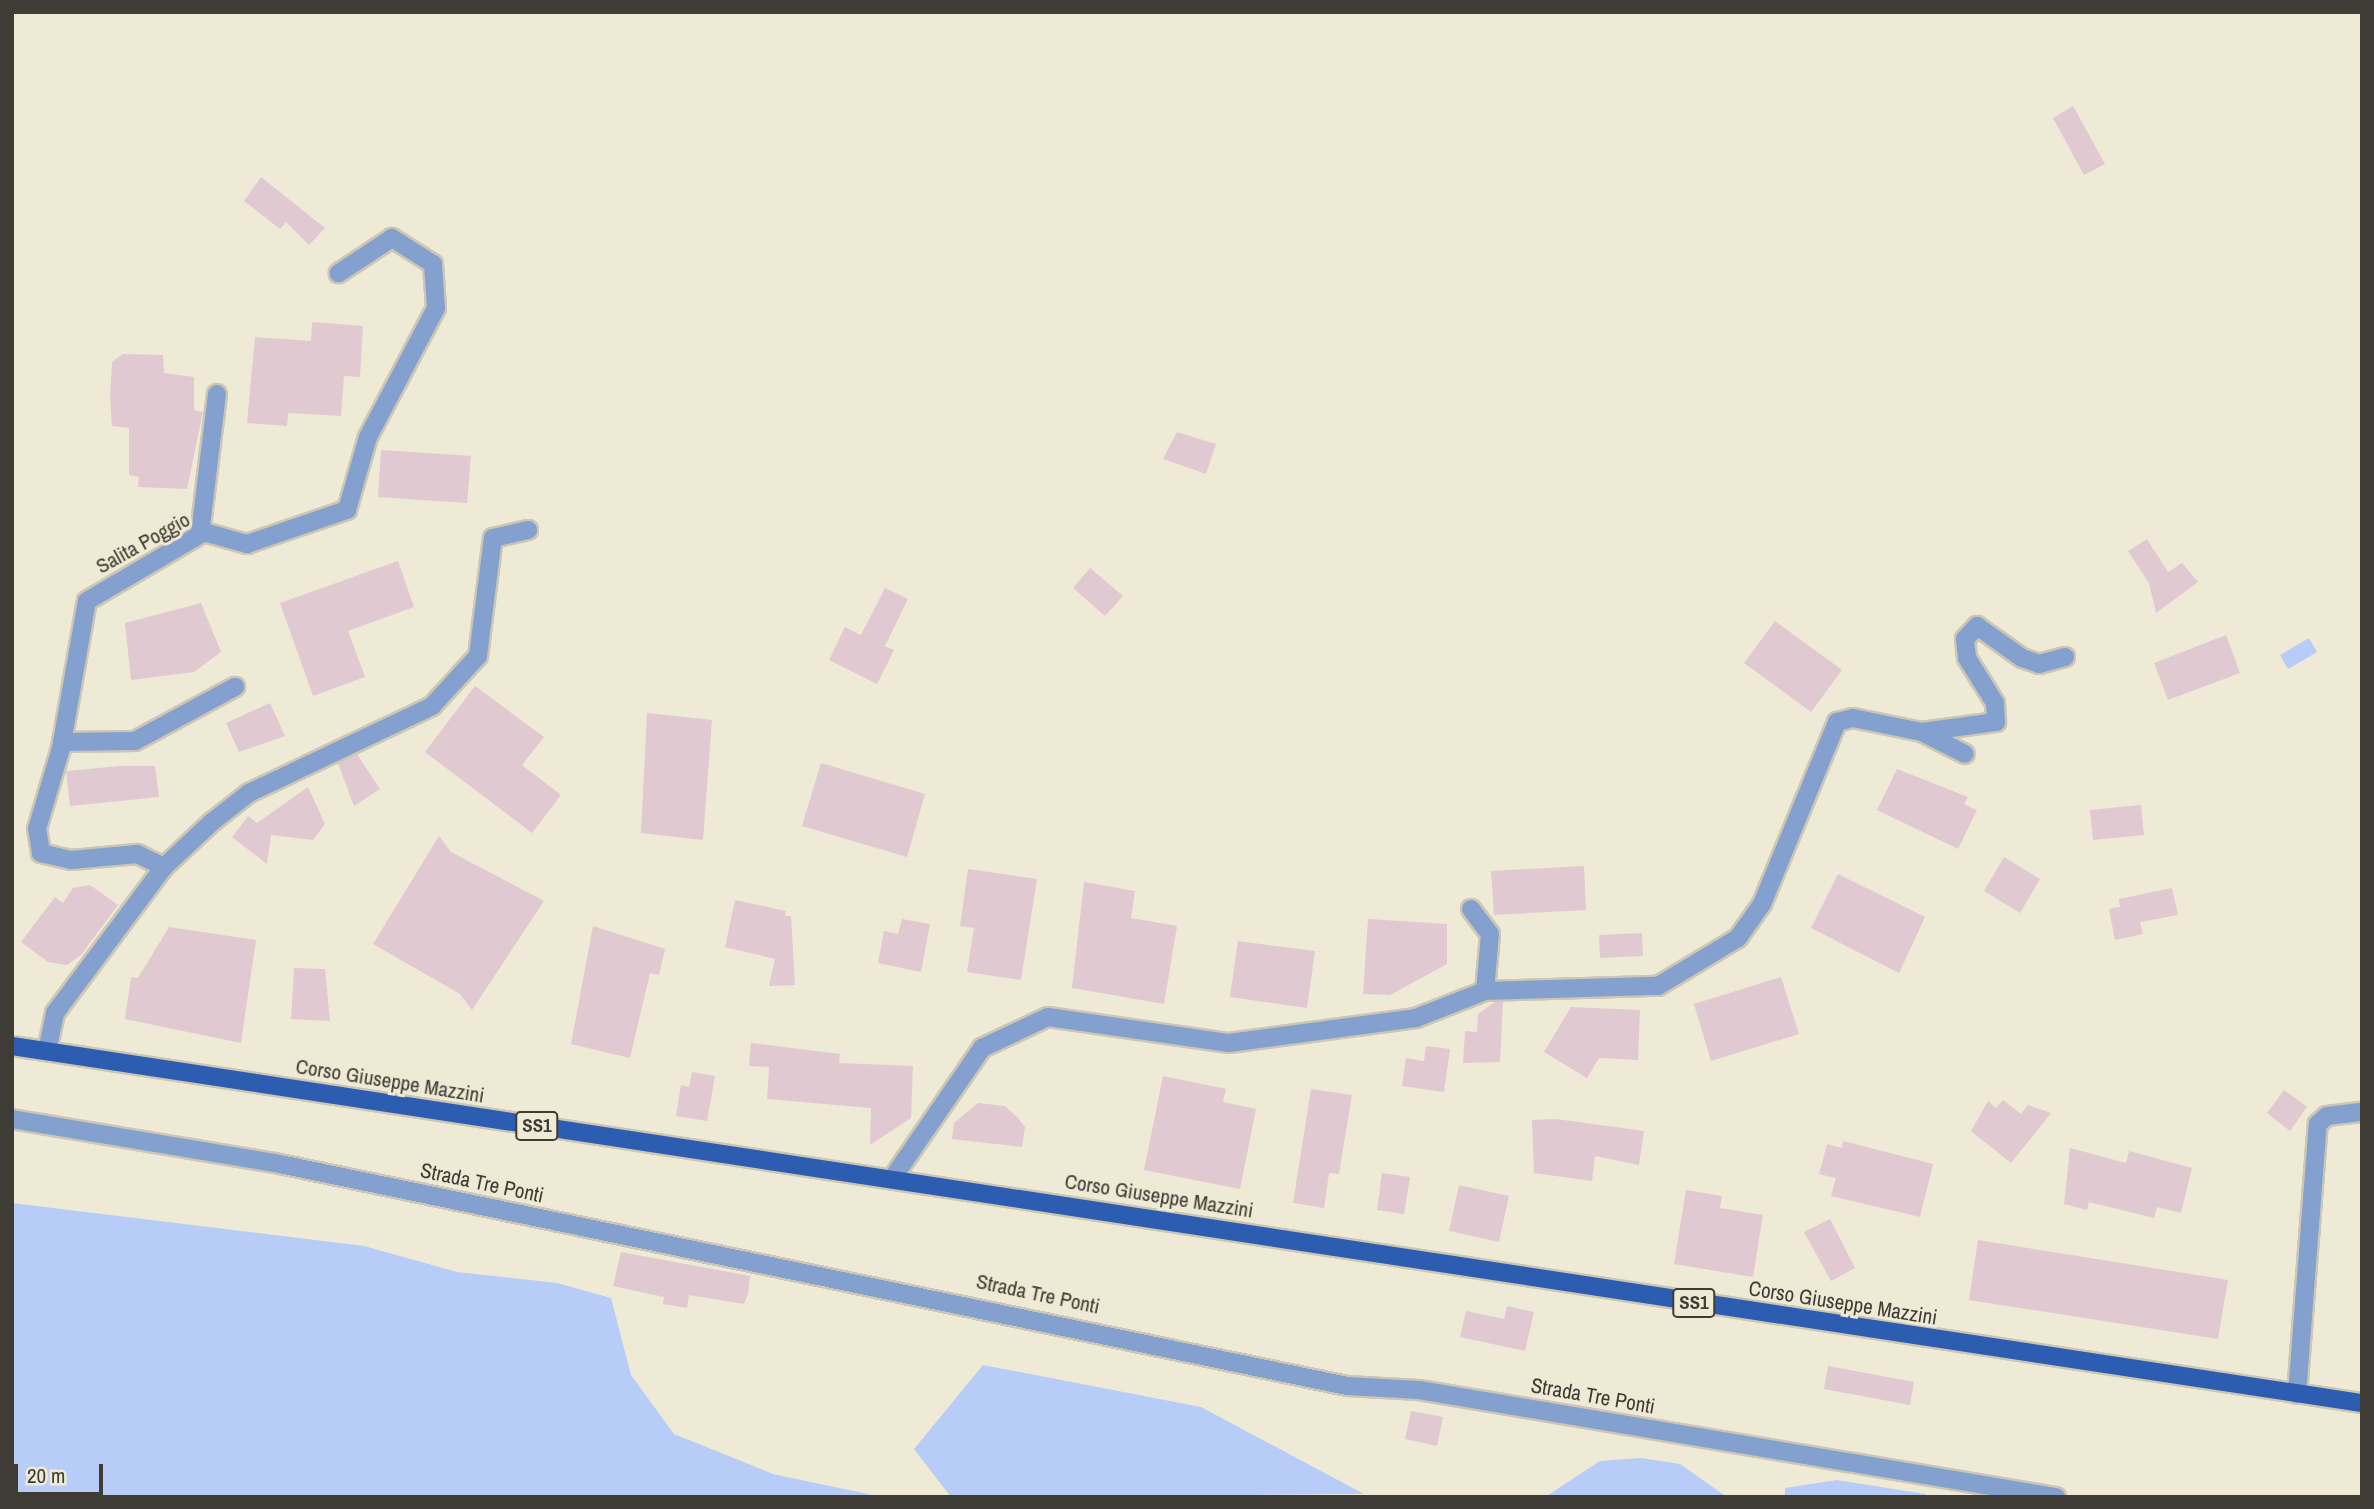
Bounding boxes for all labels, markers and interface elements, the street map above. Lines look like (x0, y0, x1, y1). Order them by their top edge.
street label: Salita Poggio (92, 507, 194, 579)
street label: Corso Giuseppe Mazzini (294, 1054, 486, 1108)
road number: SS1 (514, 1110, 560, 1142)
street label: Strada Tre Ponti (418, 1158, 546, 1208)
street label: Corso Giuseppe Mazzini (1063, 1169, 1255, 1223)
street label: Strada Tre Ponti (974, 1269, 1102, 1319)
street label: Corso Giuseppe Mazzini (1747, 1276, 1939, 1330)
road number: SS1 (1671, 1288, 1717, 1318)
street label: Strada Tre Ponti (1529, 1373, 1657, 1419)
scale bar (18, 1450, 107, 1494)
text: 20 m (27, 1461, 65, 1490)

